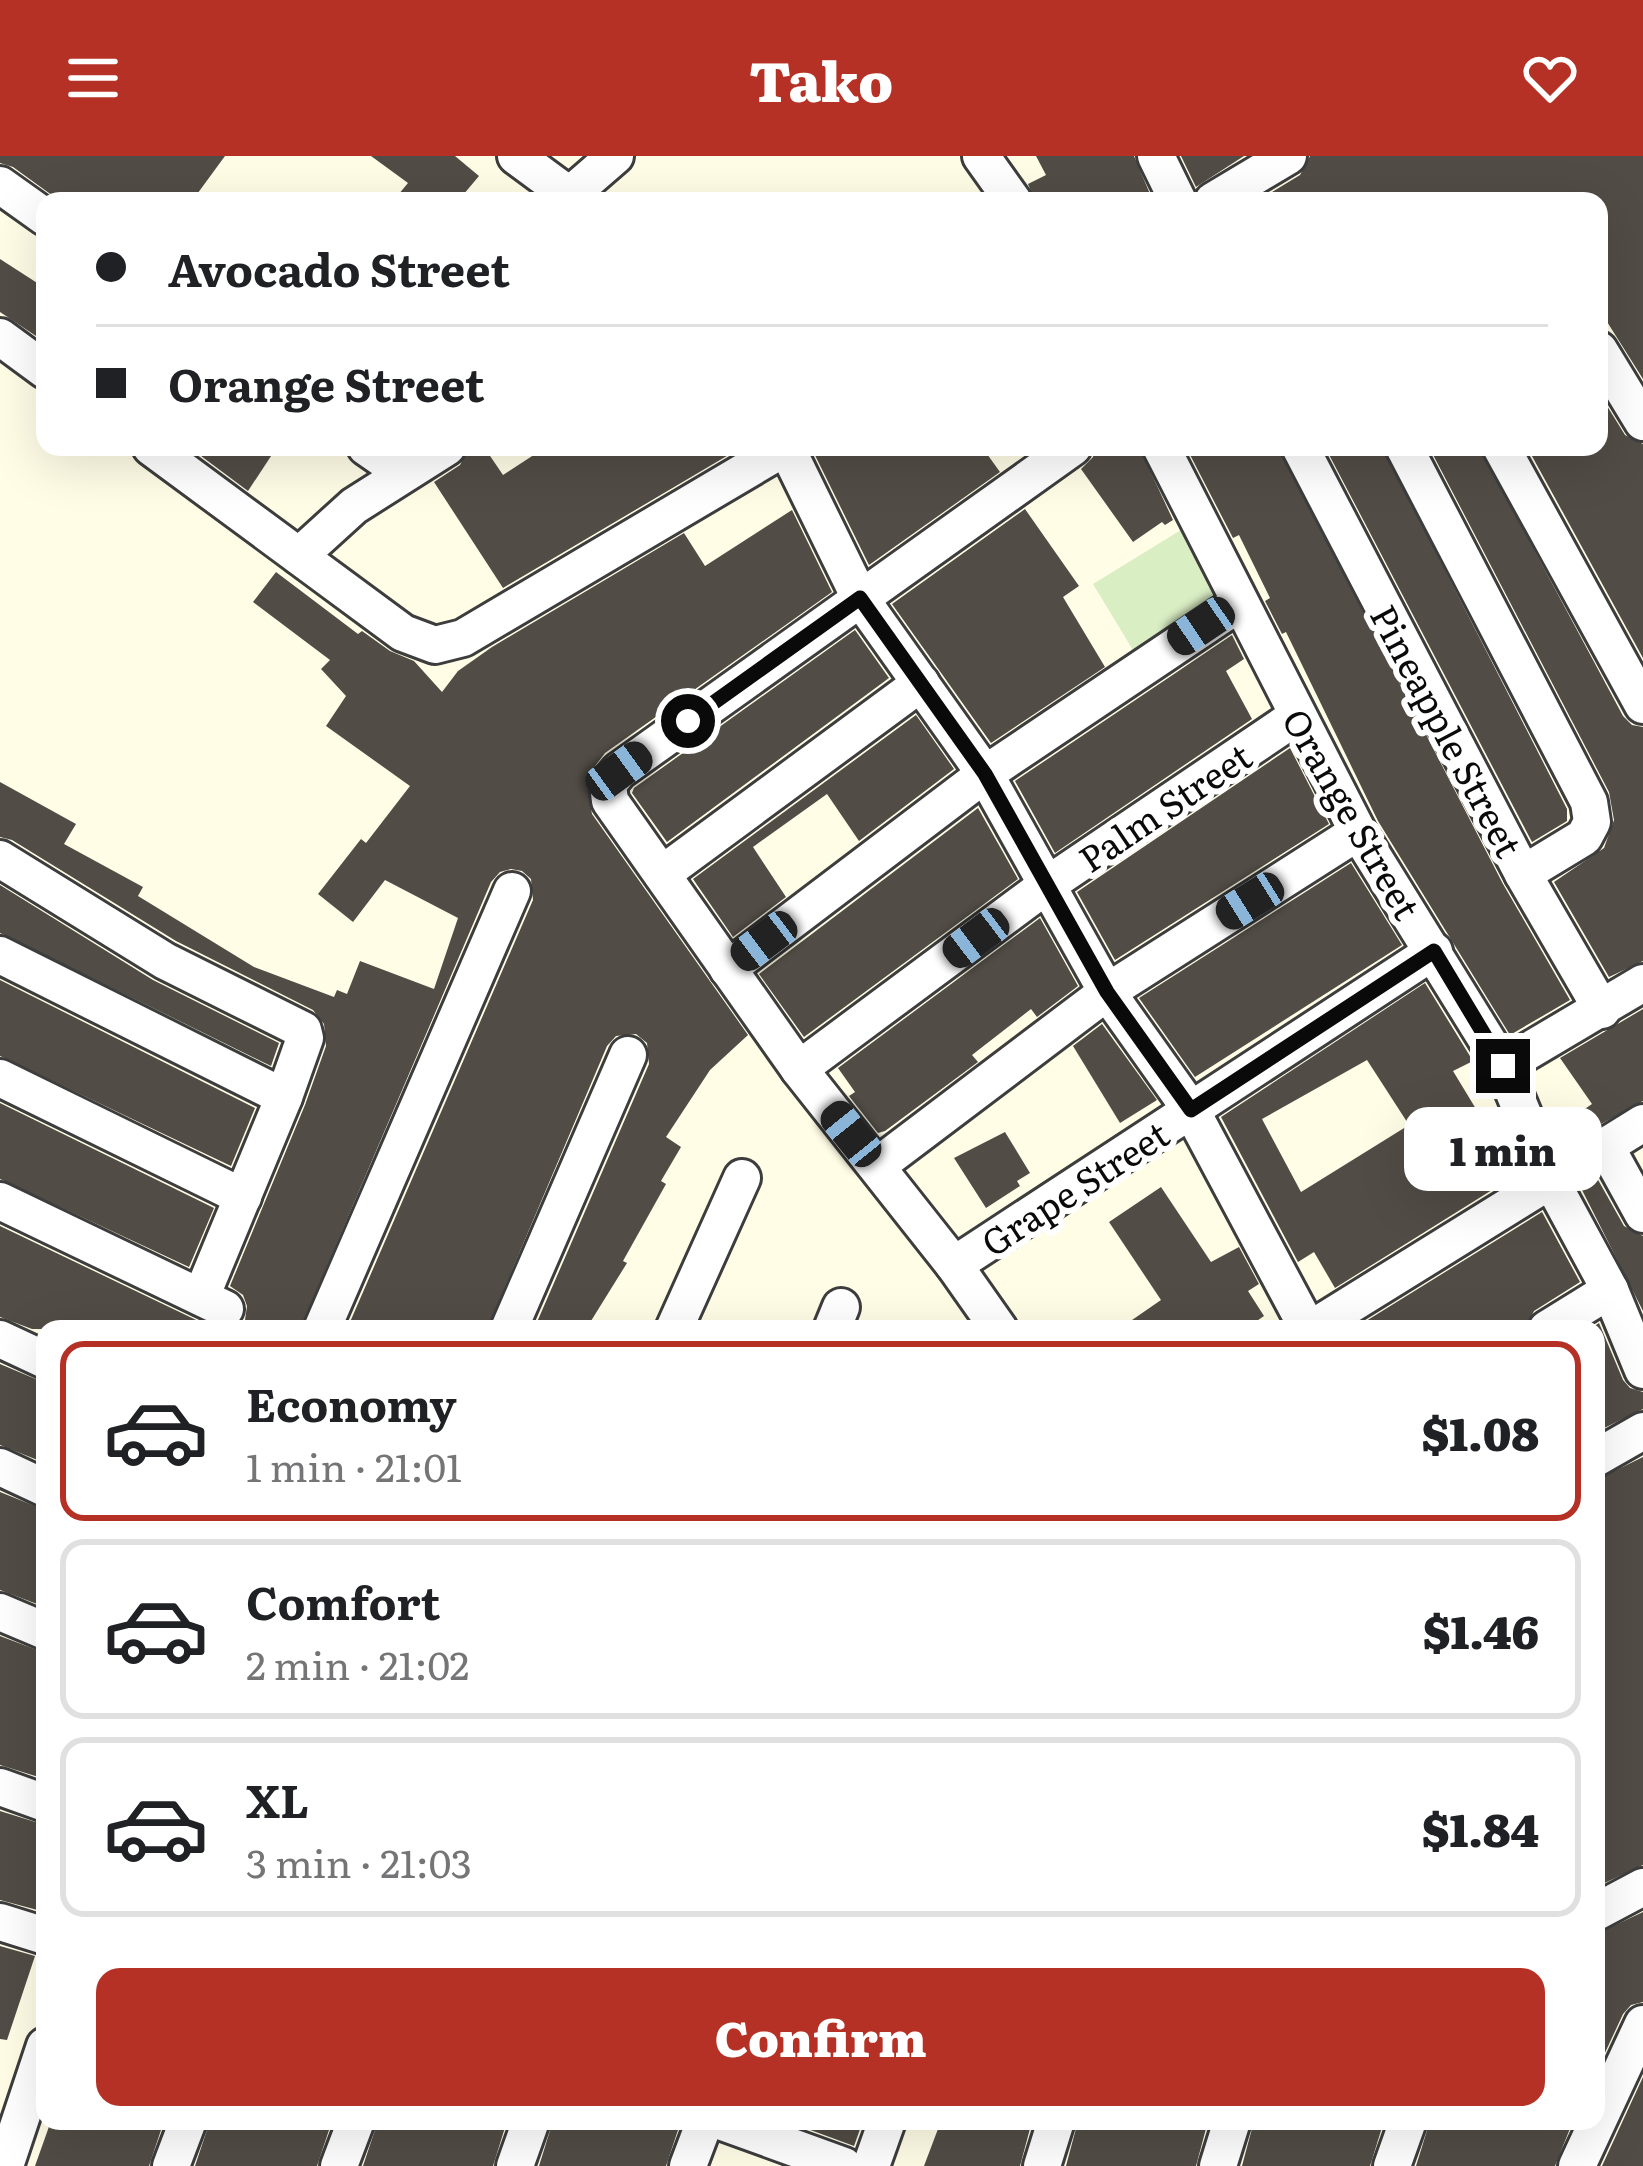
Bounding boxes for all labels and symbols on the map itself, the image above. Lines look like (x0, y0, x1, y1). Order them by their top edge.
car (1161, 591, 1241, 661)
street label: Pineapple Street (1359, 594, 1537, 866)
route start (661, 694, 715, 748)
street label: Orange Street (1271, 698, 1435, 929)
street label: Palm Street (1067, 728, 1261, 883)
car (579, 735, 659, 807)
car (1210, 867, 1290, 935)
car (936, 902, 1016, 974)
car (724, 905, 804, 977)
route end (1476, 1039, 1530, 1093)
car (814, 1095, 888, 1173)
street label: Grape Street (970, 1106, 1179, 1268)
callout: 1 min (1404, 1108, 1602, 1192)

